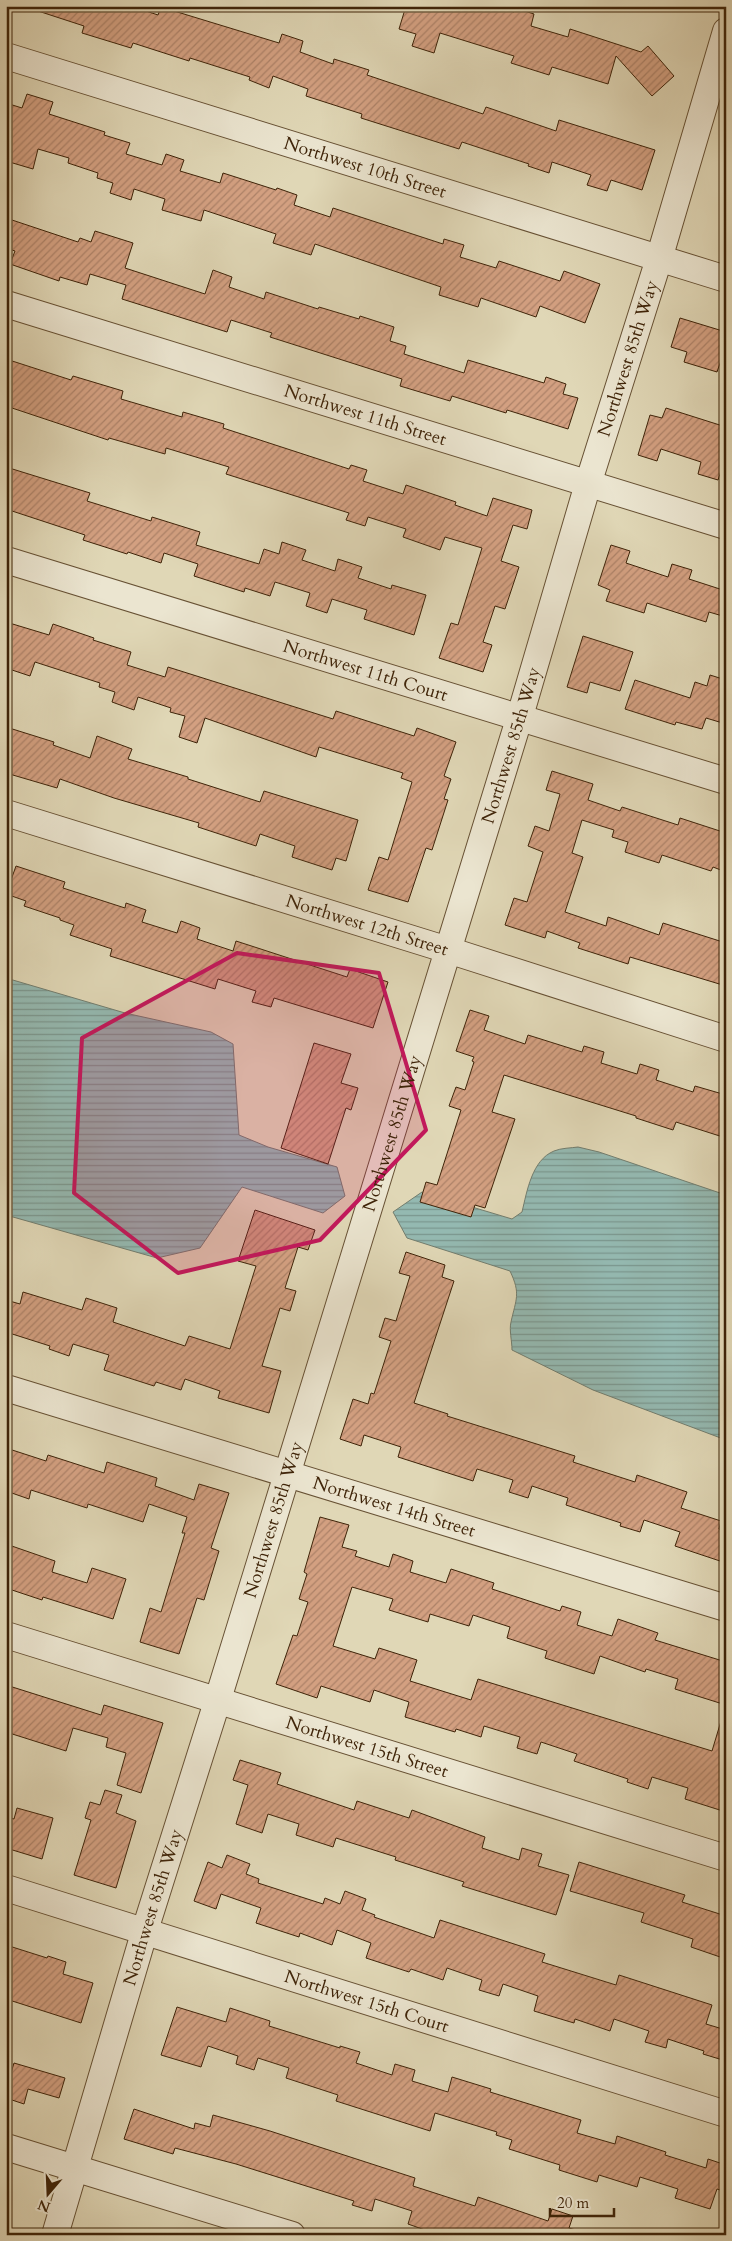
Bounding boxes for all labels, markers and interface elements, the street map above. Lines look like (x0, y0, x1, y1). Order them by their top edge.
street label: Northwest 10th Street (281, 130, 450, 204)
street label: Northwest 85th Way (591, 277, 664, 440)
street label: Northwest 11th Street (281, 378, 450, 452)
street label: Northwest 11th Court (280, 633, 451, 707)
street label: Northwest 85th Way (475, 663, 546, 827)
street label: Northwest 12th Street (283, 888, 452, 962)
street label: Northwest 85th Way (356, 1052, 428, 1215)
street label: Northwest 85th Way (237, 1438, 309, 1601)
street label: Northwest 14th Street (310, 1470, 479, 1543)
street label: Northwest 15th Street (283, 1710, 452, 1784)
street label: Northwest 85th Way (117, 1825, 189, 1988)
street label: Northwest 15th Court (281, 1964, 452, 2039)
north arrow (22, 2168, 72, 2218)
scale bar (550, 2186, 613, 2218)
text: 20 m (557, 2193, 589, 2213)
text: N (35, 2195, 53, 2217)

